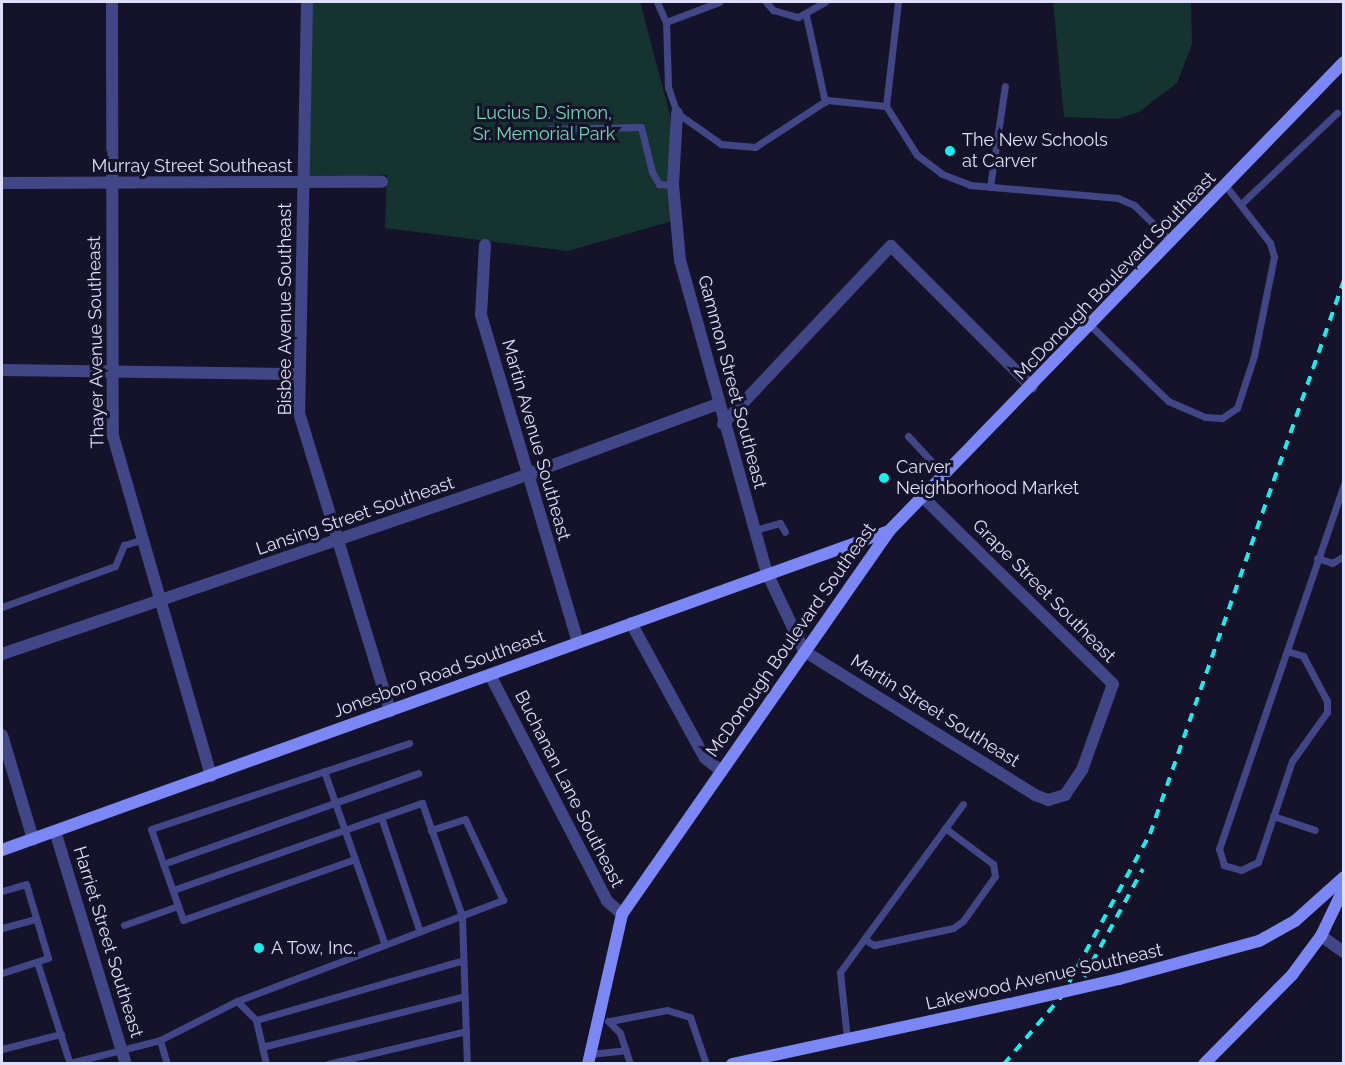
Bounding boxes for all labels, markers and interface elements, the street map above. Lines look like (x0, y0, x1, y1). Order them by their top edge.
park label: Lucius D. Simon, Sr. Memorial Park (472, 103, 616, 146)
place label: The New Schools at Carver (962, 130, 1108, 172)
marker: The New Schools at Carver (943, 144, 957, 158)
street label: Murray Street Southeast (91, 155, 293, 177)
street label: McDonough Boulevard Southeast (1010, 168, 1220, 384)
street label: Bisbee Avenue Southeast (274, 202, 296, 416)
street label: Thayer Avenue Southeast (83, 235, 109, 449)
street label: Gammon Street Southeast (693, 273, 771, 491)
street label: Martin Avenue Southeast (497, 337, 575, 543)
place label: Carver Neighborhood Market (896, 457, 1079, 500)
marker: Carver Neighborhood Market (877, 471, 891, 485)
street label: Lansing Street Southeast (253, 472, 457, 560)
street label: Grape Street Southeast (968, 515, 1120, 667)
street label: McDonough Boulevard Southeast (702, 519, 880, 761)
street label: Jonesboro Road Southeast (330, 626, 548, 722)
street label: Martin Street Southeast (846, 650, 1024, 772)
street label: Buchanan Lane Southeast (510, 687, 628, 891)
street label: Harriet Street Southeast (69, 844, 147, 1040)
place label: A Tow, Inc. (271, 937, 357, 959)
street label: Lakewood Avenue Southeast (923, 939, 1165, 1015)
marker: A Tow, Inc. (252, 941, 266, 955)

